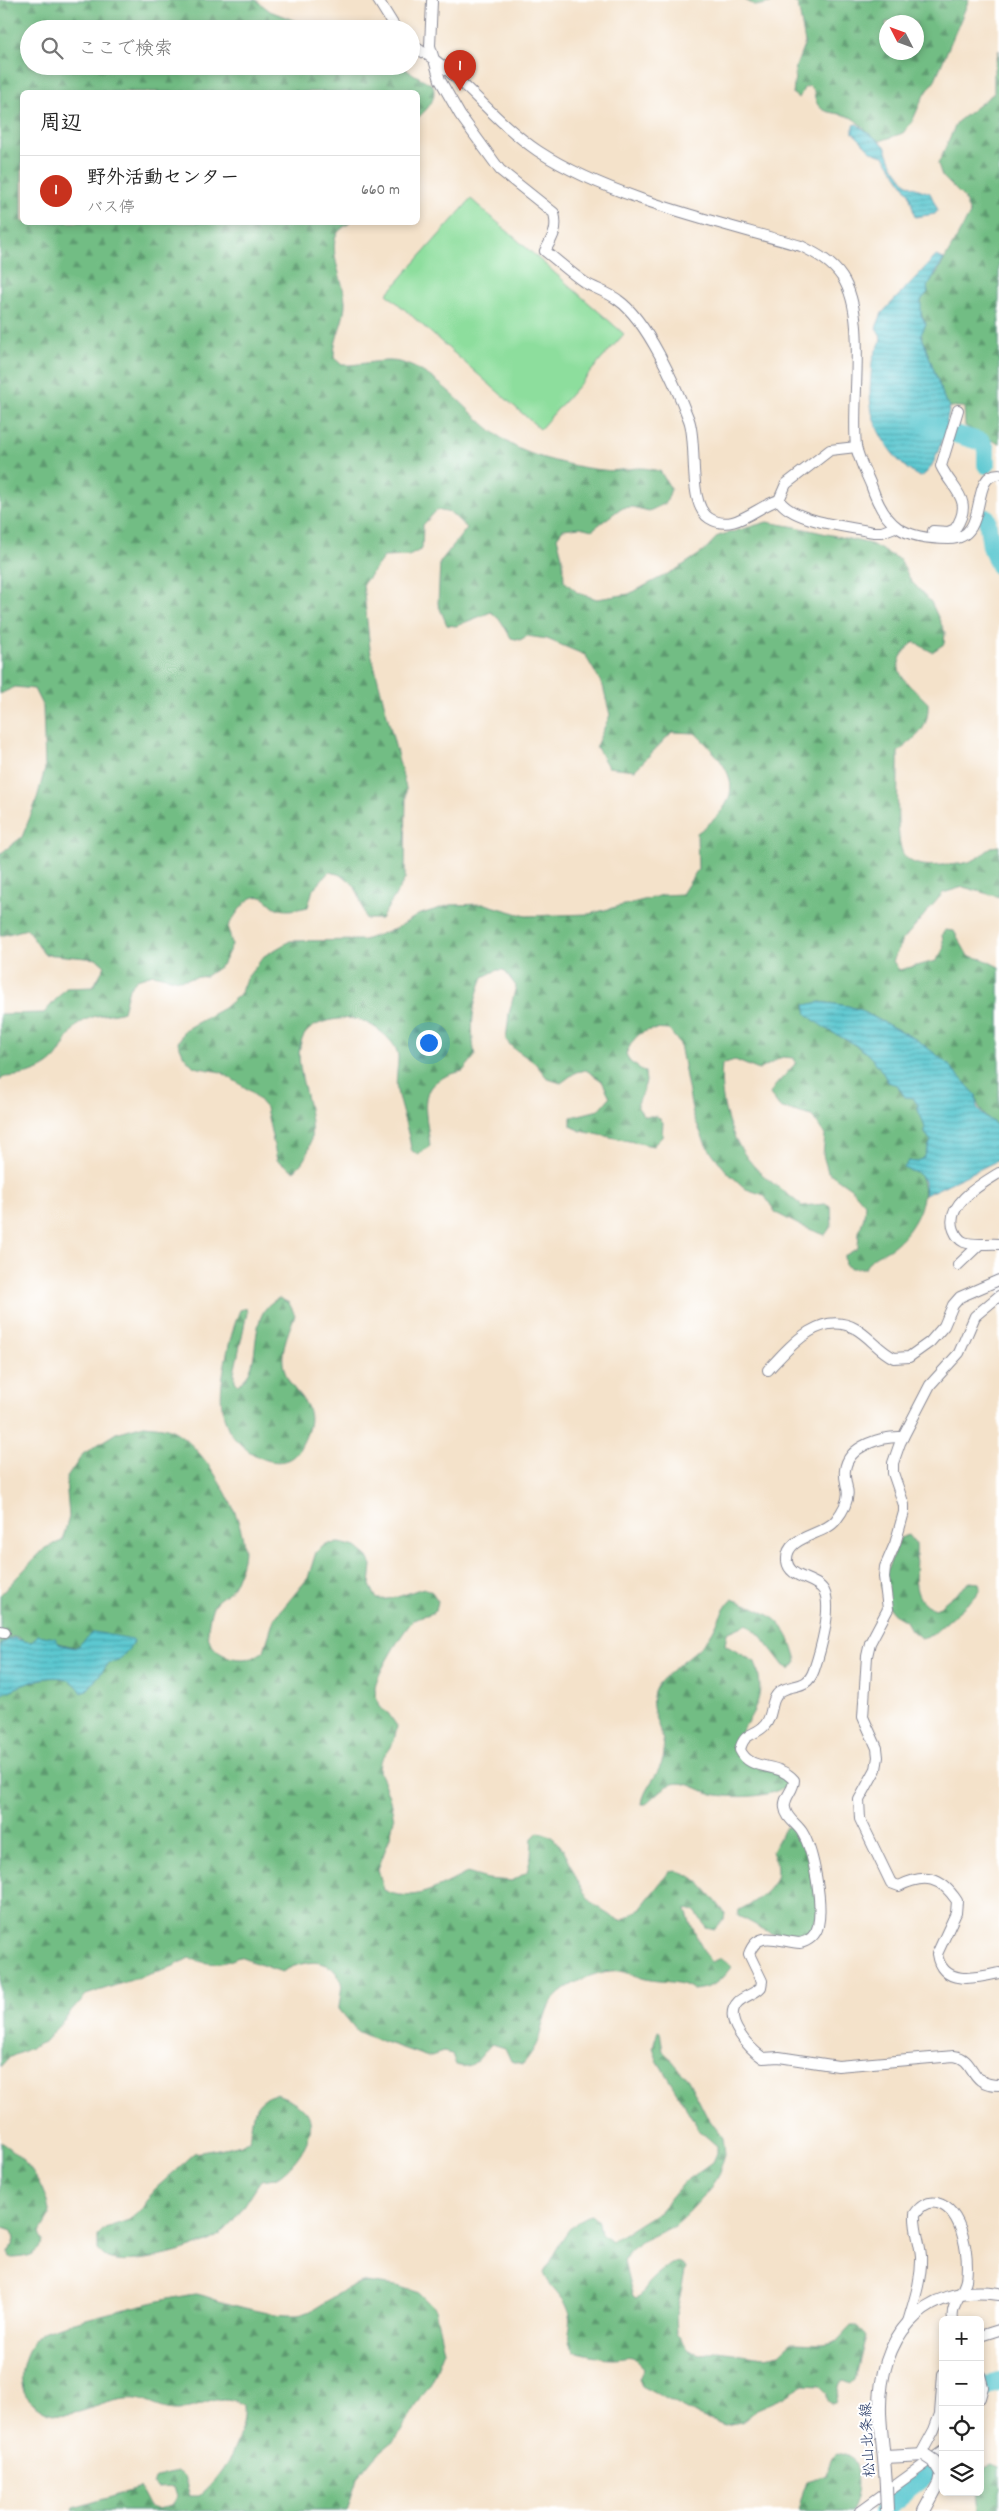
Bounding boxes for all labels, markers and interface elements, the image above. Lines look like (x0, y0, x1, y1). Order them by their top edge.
north arrow (879, 15, 924, 60)
search box (20, 20, 420, 75)
icon: search (38, 34, 66, 62)
text: ここで検索 (78, 37, 173, 64)
pin: 1 (444, 50, 476, 91)
text: 周辺 (40, 110, 82, 140)
text: 野外活動センター (87, 166, 239, 193)
text: 1 (54, 179, 58, 202)
text: 660 m (361, 179, 400, 202)
text: バス停 (87, 197, 135, 220)
your location (416, 1030, 442, 1056)
map controls (939, 2316, 984, 2496)
button: + (939, 2316, 984, 2361)
button: − (939, 2361, 984, 2406)
street label: 松山北条線 (856, 2402, 882, 2478)
button: locate (939, 2406, 984, 2451)
button: layers (939, 2451, 984, 2496)

